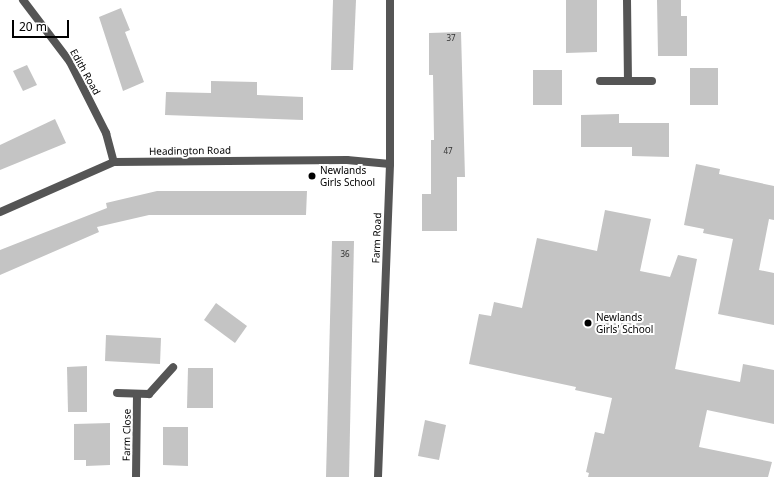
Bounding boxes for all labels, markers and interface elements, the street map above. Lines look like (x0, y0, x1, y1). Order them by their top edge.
scale bar (14, 12, 71, 38)
text: 20 m (19, 18, 47, 35)
house number: 37 (446, 33, 456, 43)
street label: Edith Road (67, 47, 103, 97)
street label: Headington Road (149, 144, 231, 158)
house number: 47 (443, 146, 453, 156)
place label: Newlands Girls School (320, 164, 375, 188)
marker: Newlands Girls School (307, 171, 317, 181)
street label: Farm Road (370, 212, 384, 264)
house number: 36 (340, 249, 350, 259)
place label: Newlands Girls' School (596, 311, 653, 334)
marker: Newlands Girls' School (583, 318, 593, 328)
street label: Farm Close (121, 409, 133, 461)

